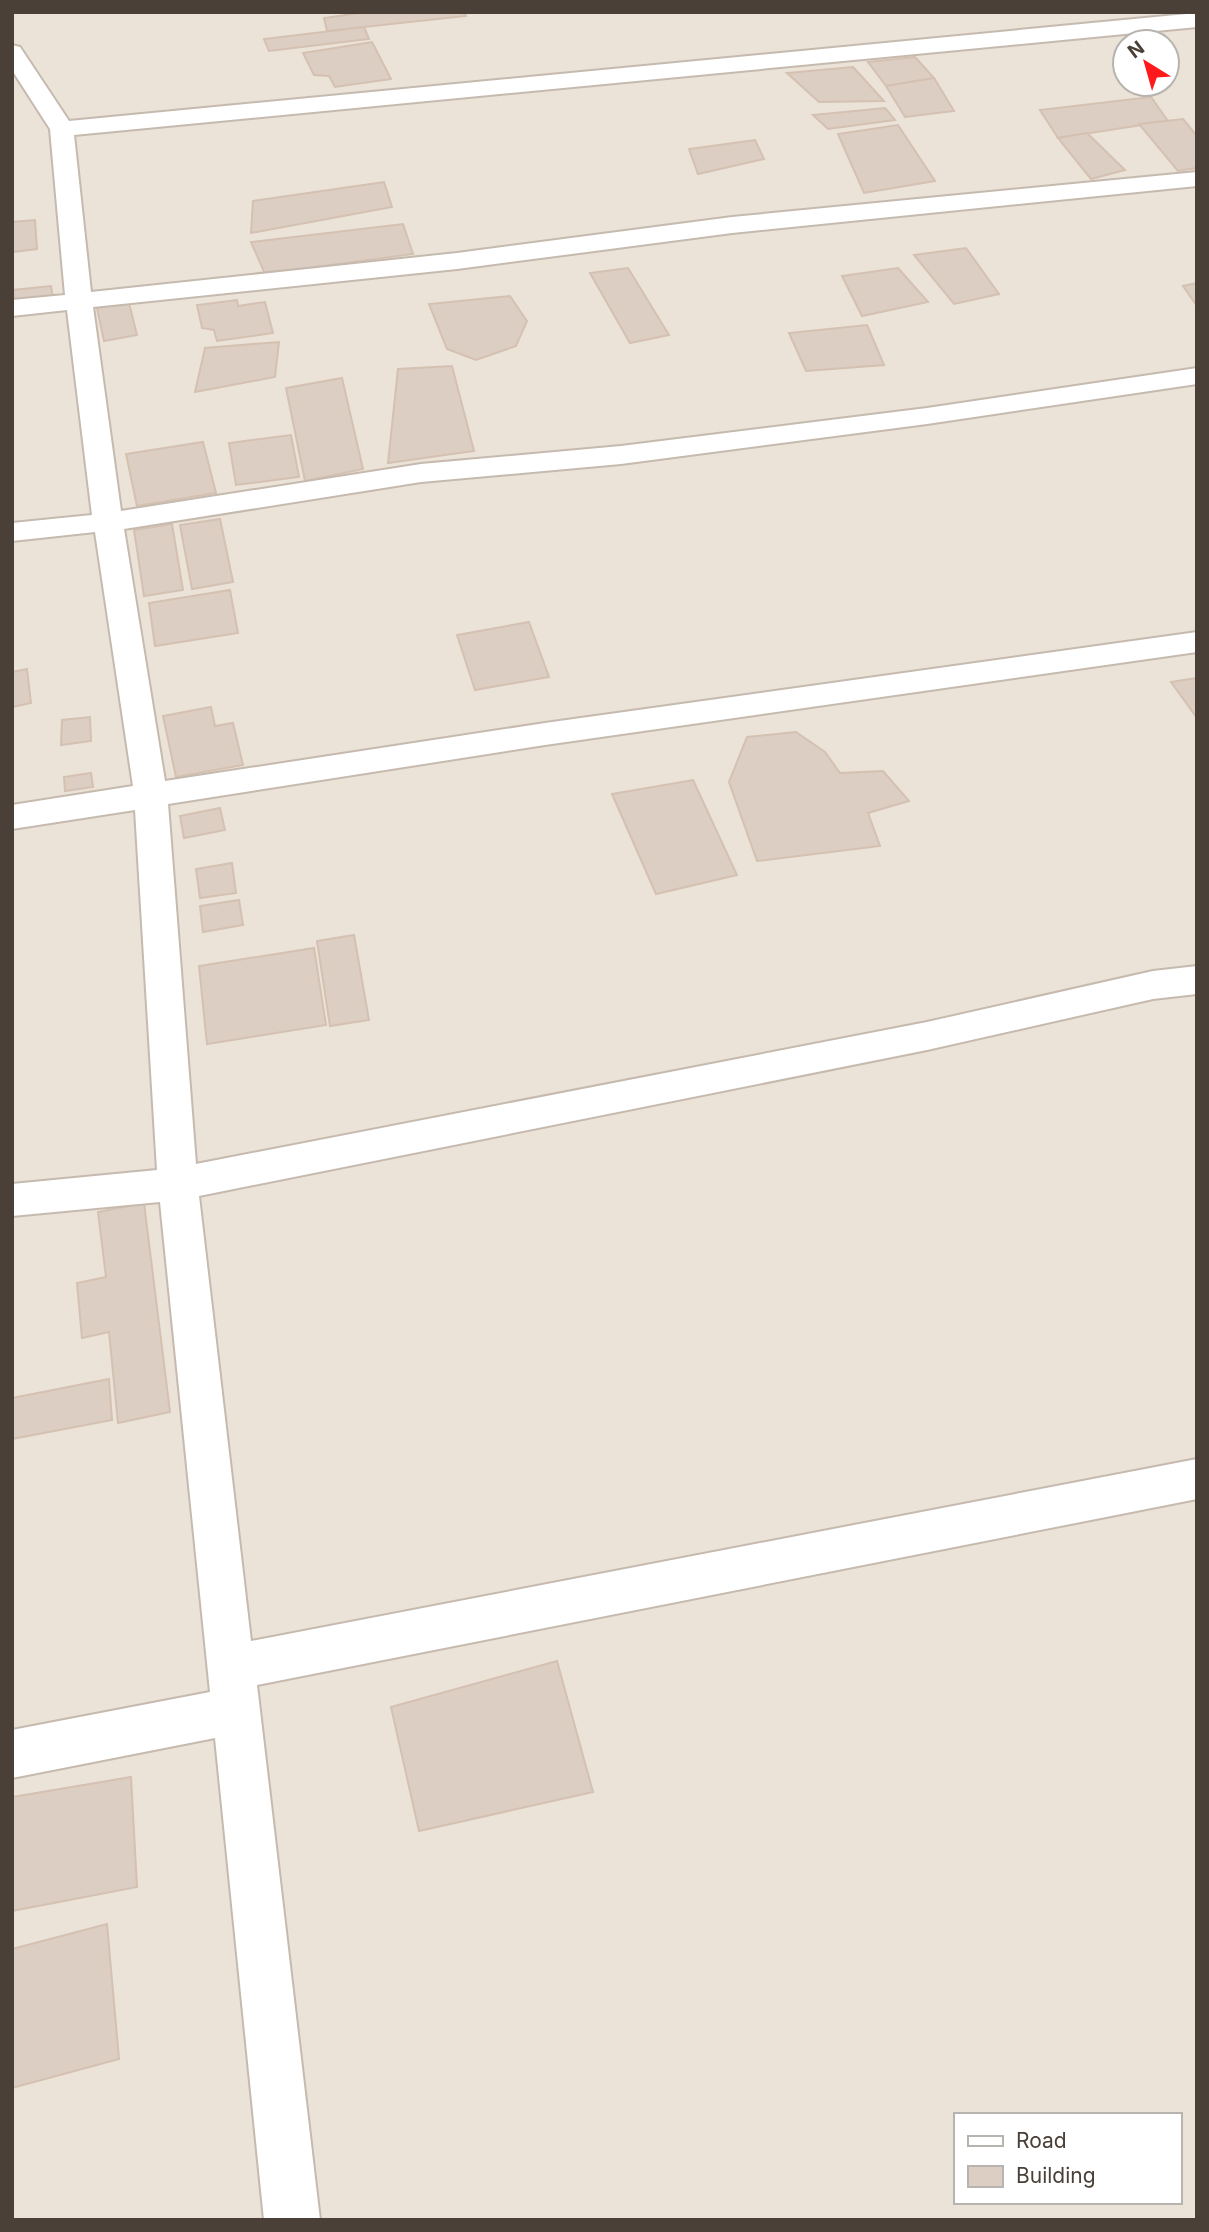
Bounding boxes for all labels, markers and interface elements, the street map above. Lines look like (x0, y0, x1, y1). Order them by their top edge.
north arrow (1111, 28, 1181, 98)
text: N (1123, 36, 1149, 63)
legend (954, 2113, 1181, 2204)
text: Road (1016, 2128, 1067, 2153)
text: Building (1016, 2163, 1096, 2188)

